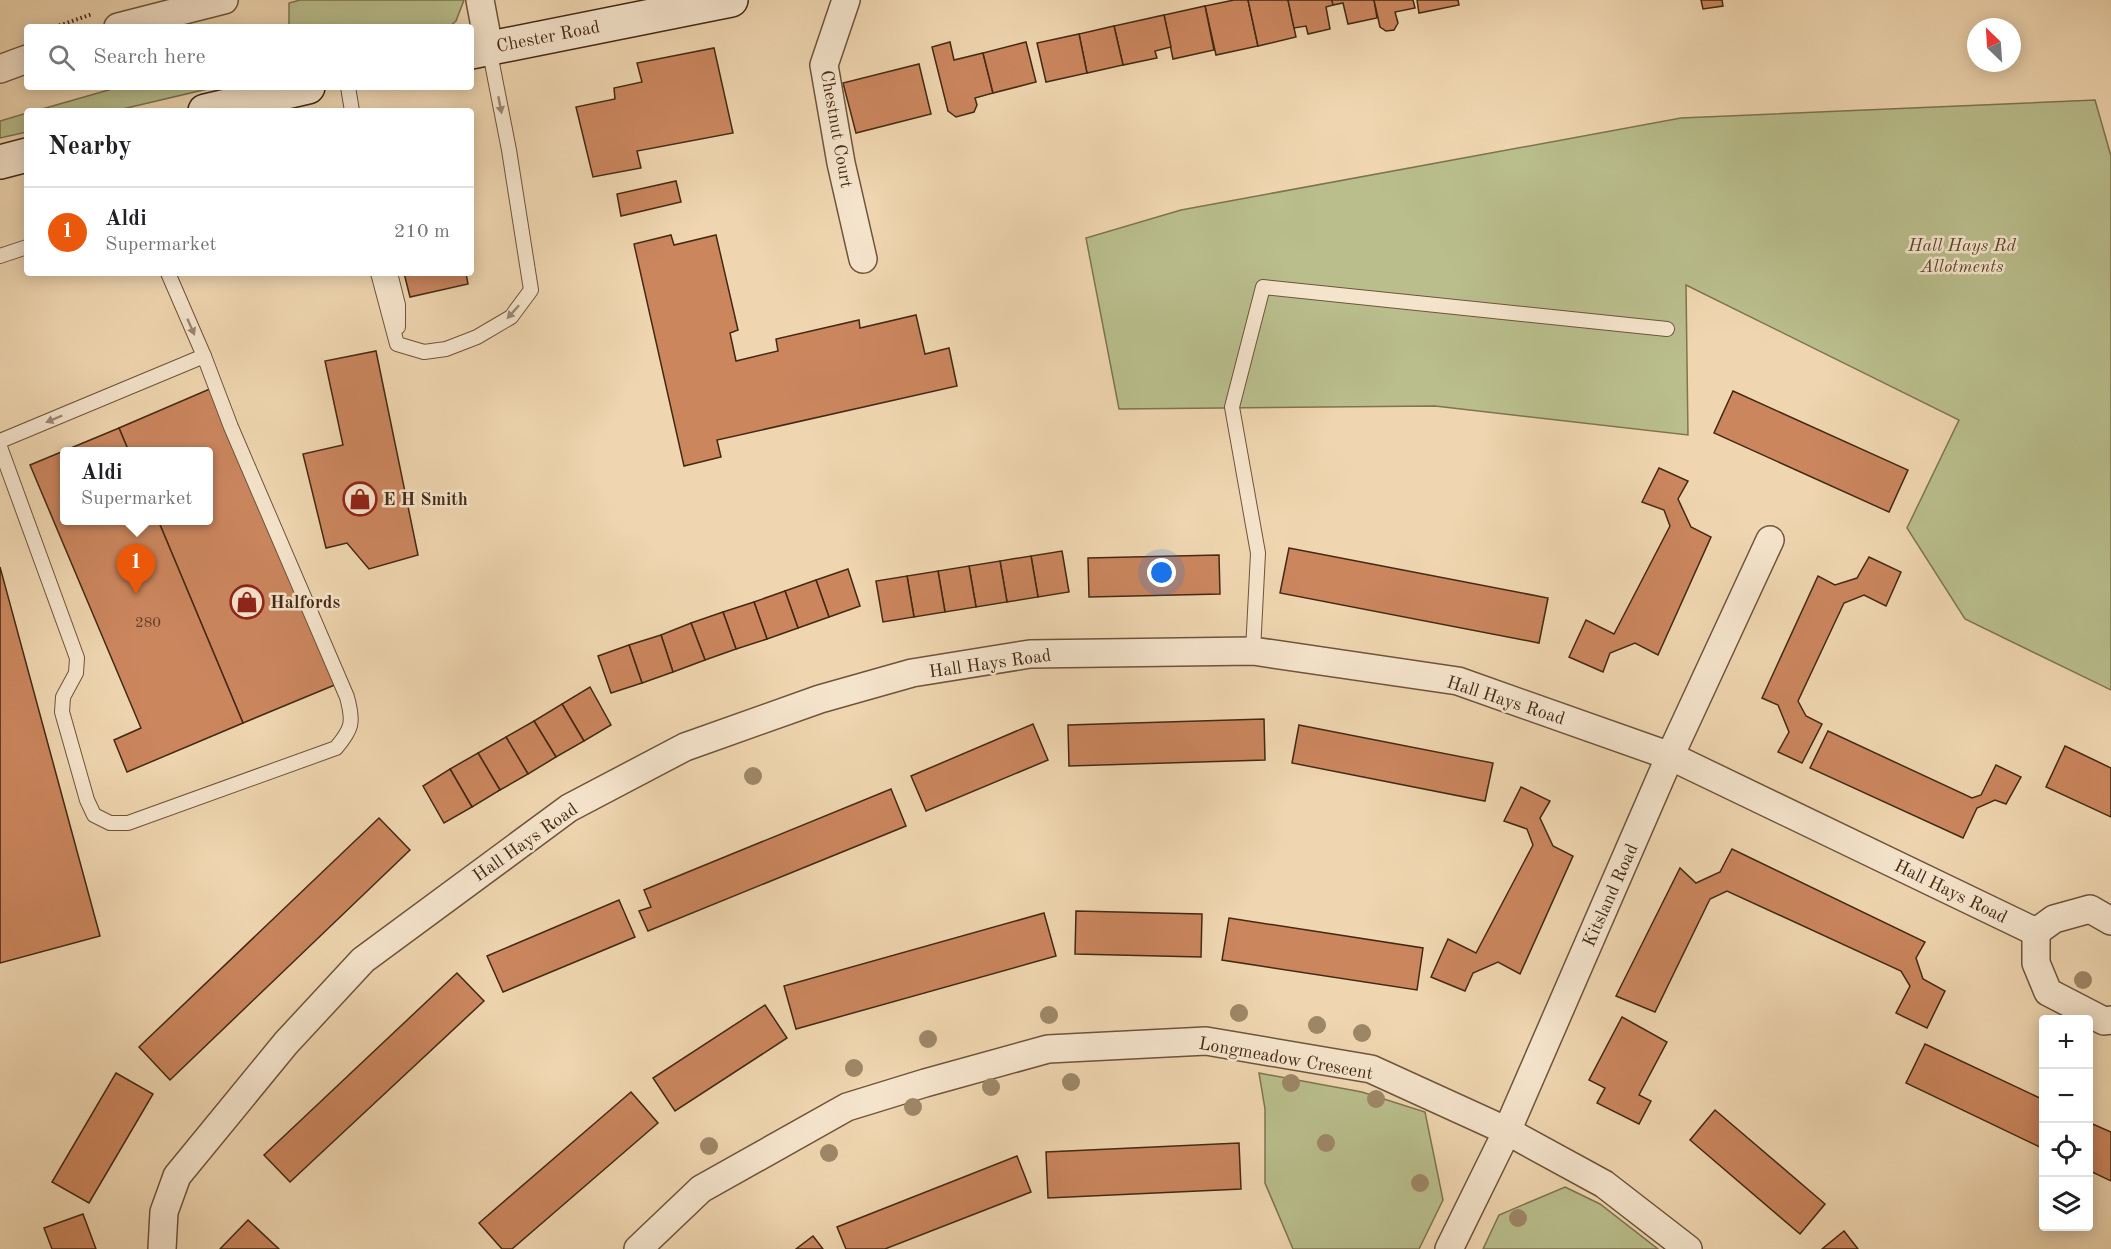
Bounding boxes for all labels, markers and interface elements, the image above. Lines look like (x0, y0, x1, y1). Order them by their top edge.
street label: Chester Road (495, 18, 601, 56)
north arrow (1967, 18, 2021, 72)
search box (24, 24, 474, 90)
icon: search (45, 41, 78, 74)
text: Search here (93, 46, 206, 68)
street label: Chestnut Court (817, 69, 855, 189)
one-way arrow (496, 96, 506, 114)
text: Nearby (48, 134, 132, 160)
text: Aldi (105, 208, 147, 230)
text: 1 (62, 222, 73, 242)
text: 210 m (394, 222, 450, 242)
text: Supermarket (105, 235, 216, 255)
park label: Hall Hays Rd Allotments (1907, 237, 2016, 276)
one-way arrow (506, 305, 520, 320)
one-way arrow (186, 318, 196, 336)
one-way arrow (45, 415, 63, 424)
popup (60, 447, 213, 525)
text: Aldi (81, 462, 123, 484)
shop icon: E H Smith (342, 481, 378, 517)
text: Supermarket (81, 489, 192, 509)
place label: E H Smith (383, 491, 468, 509)
pin: 1 (116, 544, 156, 594)
your location (1147, 558, 1176, 587)
shop icon: Halfords (229, 584, 265, 620)
place label: Halfords (270, 594, 340, 612)
house number: 280 (135, 616, 161, 631)
street label: Hall Hays Road (928, 647, 1052, 681)
street label: Hall Hays Road (1444, 673, 1567, 729)
street label: Hall Hays Road (470, 800, 581, 886)
street label: Kitsland Road (1580, 841, 1642, 950)
street label: Hall Hays Road (1891, 857, 2010, 927)
map controls (2039, 1015, 2093, 1231)
button: + (2039, 1015, 2093, 1069)
street label: Longmeadow Crescent (1197, 1035, 1374, 1083)
button: − (2039, 1069, 2093, 1123)
button: locate (2039, 1123, 2093, 1177)
button: layers (2039, 1177, 2093, 1231)

